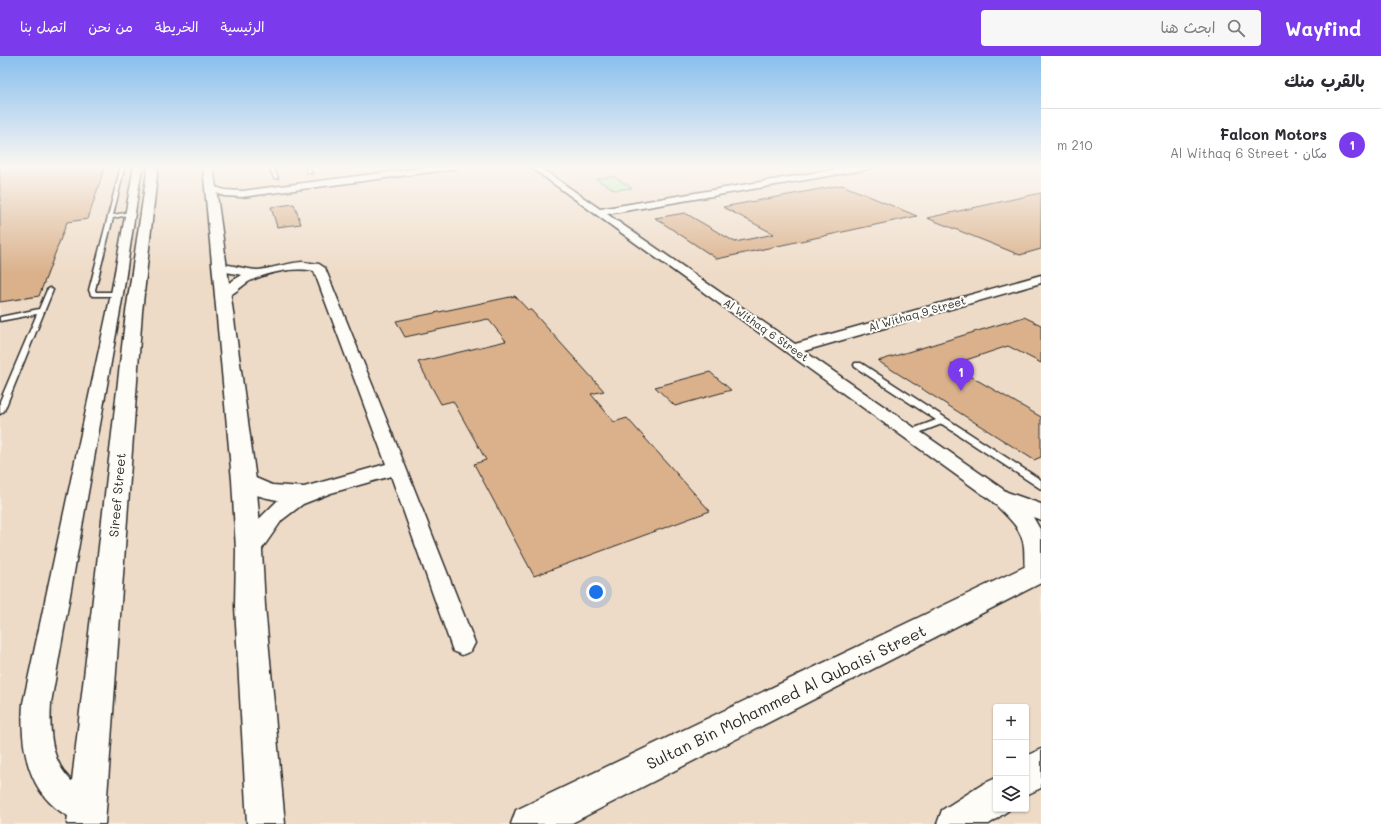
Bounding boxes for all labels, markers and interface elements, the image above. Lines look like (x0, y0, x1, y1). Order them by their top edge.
search box (981, 10, 1261, 46)
text: Wayfind (1285, 16, 1361, 41)
text: اتصل بنا (20, 17, 66, 36)
text: من نحن (88, 17, 133, 36)
text: الخريطة (155, 17, 199, 36)
text: الرئيسية (221, 17, 264, 36)
text: ابحث هنا (1160, 17, 1215, 37)
icon: search (1225, 17, 1247, 39)
text: بالقرب منك (1284, 69, 1365, 91)
text: Falcon Motors (1220, 124, 1327, 144)
text: 210 m (1057, 136, 1093, 153)
text: 1 (1349, 136, 1355, 153)
text: مكان · Al Withaq 6 Street (1170, 144, 1327, 161)
street label: Al Withaq 9 Street (867, 292, 967, 335)
street label: Al Withaq 6 Street (721, 295, 812, 365)
pin: 1 (948, 358, 974, 391)
street label: Sireef Street (104, 452, 129, 538)
your location (586, 582, 606, 602)
street label: Sultan Bin Mohammed Al Qubaisi Street (642, 619, 929, 774)
map controls (993, 704, 1029, 812)
button: + (993, 704, 1029, 740)
button: − (993, 740, 1029, 776)
button: layers (993, 776, 1029, 812)

